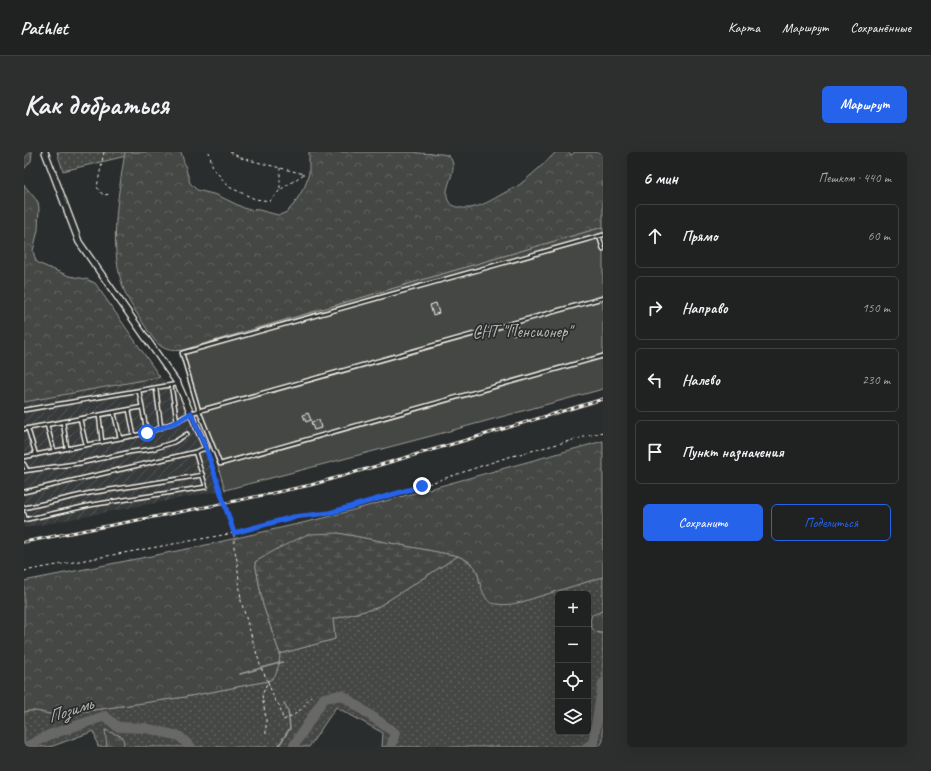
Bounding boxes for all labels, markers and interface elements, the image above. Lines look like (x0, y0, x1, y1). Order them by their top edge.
text: Pathlet (20, 16, 68, 40)
text: Карта (728, 19, 760, 36)
text: Маршрут (782, 19, 828, 36)
text: Сохранённые (850, 19, 911, 36)
button: Маршрут (822, 86, 907, 123)
text: Как добраться (24, 87, 169, 122)
text: 6 мин (643, 168, 678, 189)
text: Пешком · 440 m (818, 170, 891, 186)
icon: ahead (644, 225, 666, 247)
text: Прямо (682, 227, 718, 246)
text: 60 m (868, 228, 890, 244)
icon: right (644, 297, 666, 319)
text: Направо (682, 299, 728, 318)
text: 150 m (862, 300, 890, 316)
park label: СНТ "Пенсионер" (472, 321, 575, 342)
icon: left (644, 369, 666, 391)
text: Налево (682, 371, 720, 390)
text: 230 m (862, 372, 890, 388)
route start (138, 424, 156, 442)
icon: arrive (644, 441, 666, 463)
text: Пункт назначения (682, 443, 784, 462)
route end (413, 477, 431, 495)
button: Сохранить (643, 504, 763, 541)
button: Поделиться (771, 504, 891, 541)
map controls (555, 591, 591, 735)
button: + (555, 591, 591, 627)
button: − (555, 627, 591, 663)
button: locate (555, 663, 591, 699)
water label: Позимь (45, 692, 98, 729)
button: layers (555, 699, 591, 735)

